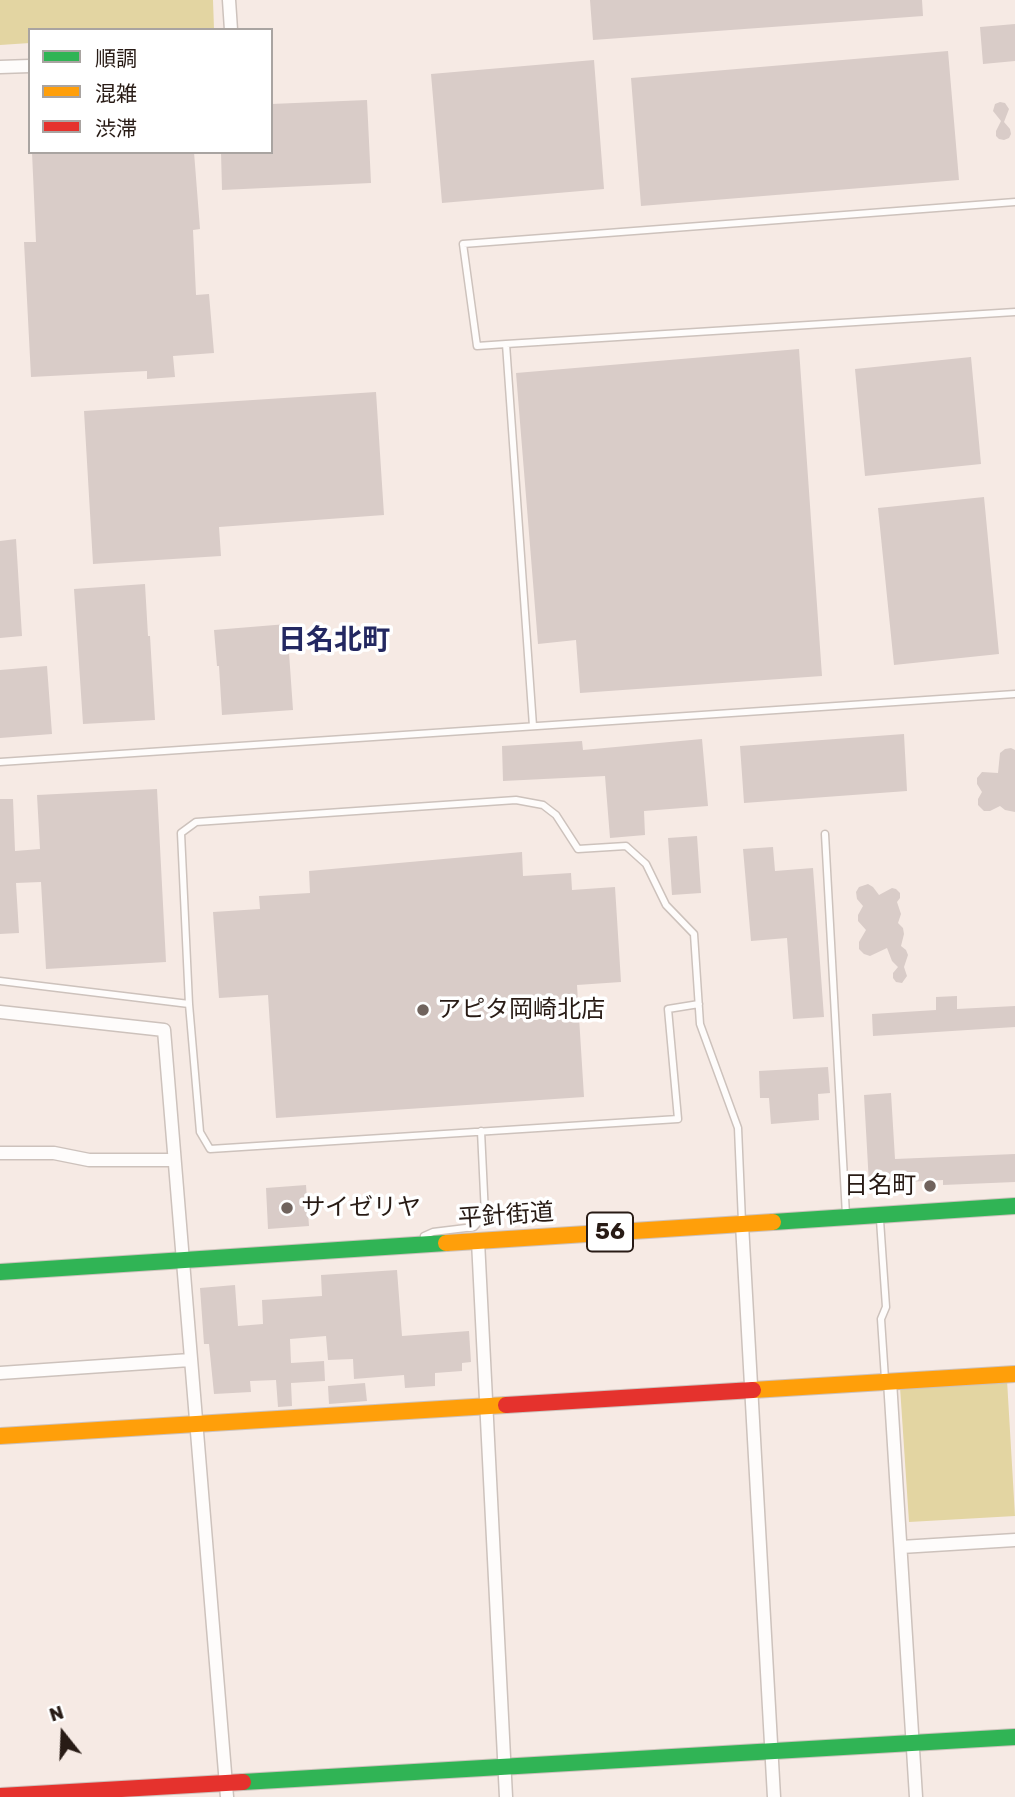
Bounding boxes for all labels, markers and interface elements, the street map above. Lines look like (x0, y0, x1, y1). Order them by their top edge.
legend (28, 28, 273, 154)
text: 順調 (95, 46, 137, 71)
text: 混雑 (95, 81, 137, 106)
text: 渋滞 (95, 116, 137, 141)
district label: 日名北町 (278, 624, 390, 658)
place label: アピタ岡崎北店 (437, 996, 605, 1024)
marker: アピタ岡崎北店 (415, 1002, 431, 1018)
place label: 日名町 (844, 1172, 916, 1200)
marker: 日名町 (922, 1178, 938, 1194)
place label: サイゼリヤ (301, 1194, 421, 1222)
street label: 平針街道 (457, 1198, 555, 1234)
marker: サイゼリヤ (279, 1200, 295, 1216)
road number: 56 (587, 1212, 633, 1252)
north arrow (28, 1699, 98, 1769)
text: N (46, 1701, 66, 1727)

